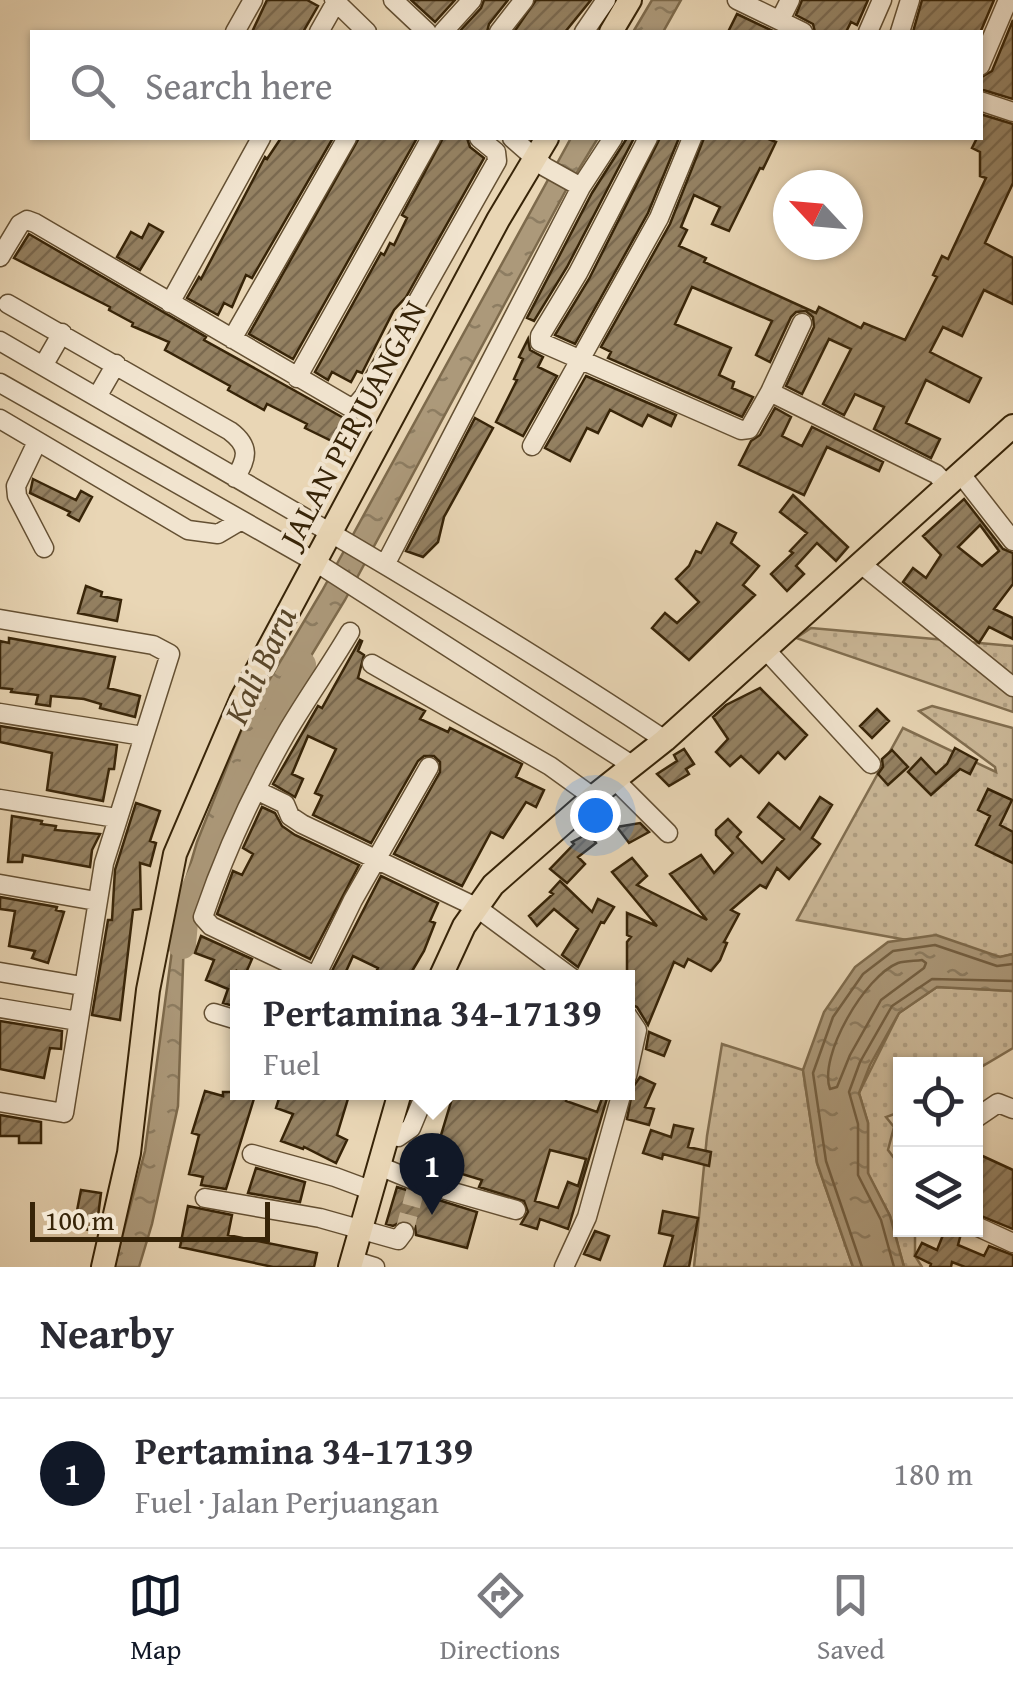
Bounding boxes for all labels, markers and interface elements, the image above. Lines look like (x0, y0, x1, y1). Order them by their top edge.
search box (30, 30, 983, 140)
text: Search here (145, 57, 333, 113)
icon: search (65, 58, 120, 113)
north arrow (773, 170, 863, 260)
street label: JALAN PERJUANGAN (266, 292, 438, 559)
water label: Kali Baru (210, 597, 309, 733)
your location (570, 790, 621, 841)
popup (230, 970, 635, 1100)
text: Pertamina 34-17139 (263, 984, 602, 1040)
text: Fuel (263, 1040, 320, 1087)
map controls (893, 1057, 983, 1237)
button: locate (893, 1057, 983, 1147)
pin: 1 (400, 1132, 464, 1215)
button: layers (893, 1147, 983, 1237)
scale bar (30, 1197, 270, 1242)
text: 100 m (45, 1199, 114, 1240)
text: Nearby (40, 1302, 174, 1363)
text: Pertamina 34-17139 (135, 1422, 473, 1478)
text: 1 (64, 1450, 81, 1497)
text: 180 m (894, 1450, 973, 1497)
text: Fuel · Jalan Perjuangan (135, 1478, 439, 1525)
tab: Map (128, 1568, 183, 1669)
tab: Directions (440, 1568, 560, 1669)
tab: Saved (817, 1568, 885, 1669)

